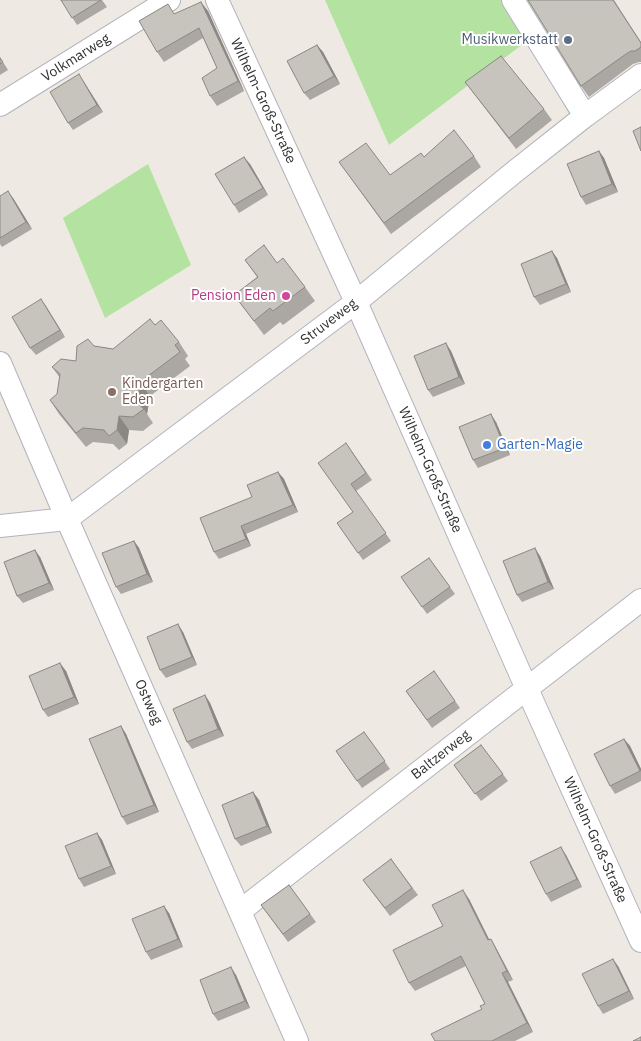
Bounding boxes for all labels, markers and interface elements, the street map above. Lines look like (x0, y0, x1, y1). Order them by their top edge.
street label: Volkmarweg (39, 30, 113, 86)
place label: Musikwerkstatt (461, 32, 558, 48)
marker: Musikwerkstatt (562, 34, 574, 46)
street label: Wilhelm-Groß-Straße (227, 36, 299, 166)
place label: Pension Eden (191, 288, 276, 304)
marker: Pension Eden (280, 290, 292, 302)
street label: Struveweg (297, 295, 361, 349)
place label: Kindergarten Eden (122, 376, 203, 408)
marker: Kindergarten Eden (106, 386, 118, 398)
street label: Wilhelm-Groß-Straße (395, 404, 465, 536)
place label: Garten-Magie (497, 437, 583, 453)
marker: Garten-Magie (481, 439, 493, 451)
street label: Ostweg (131, 677, 165, 727)
street label: Baltzerweg (408, 727, 474, 783)
street label: Wilhelm-Groß-Straße (560, 774, 630, 906)

